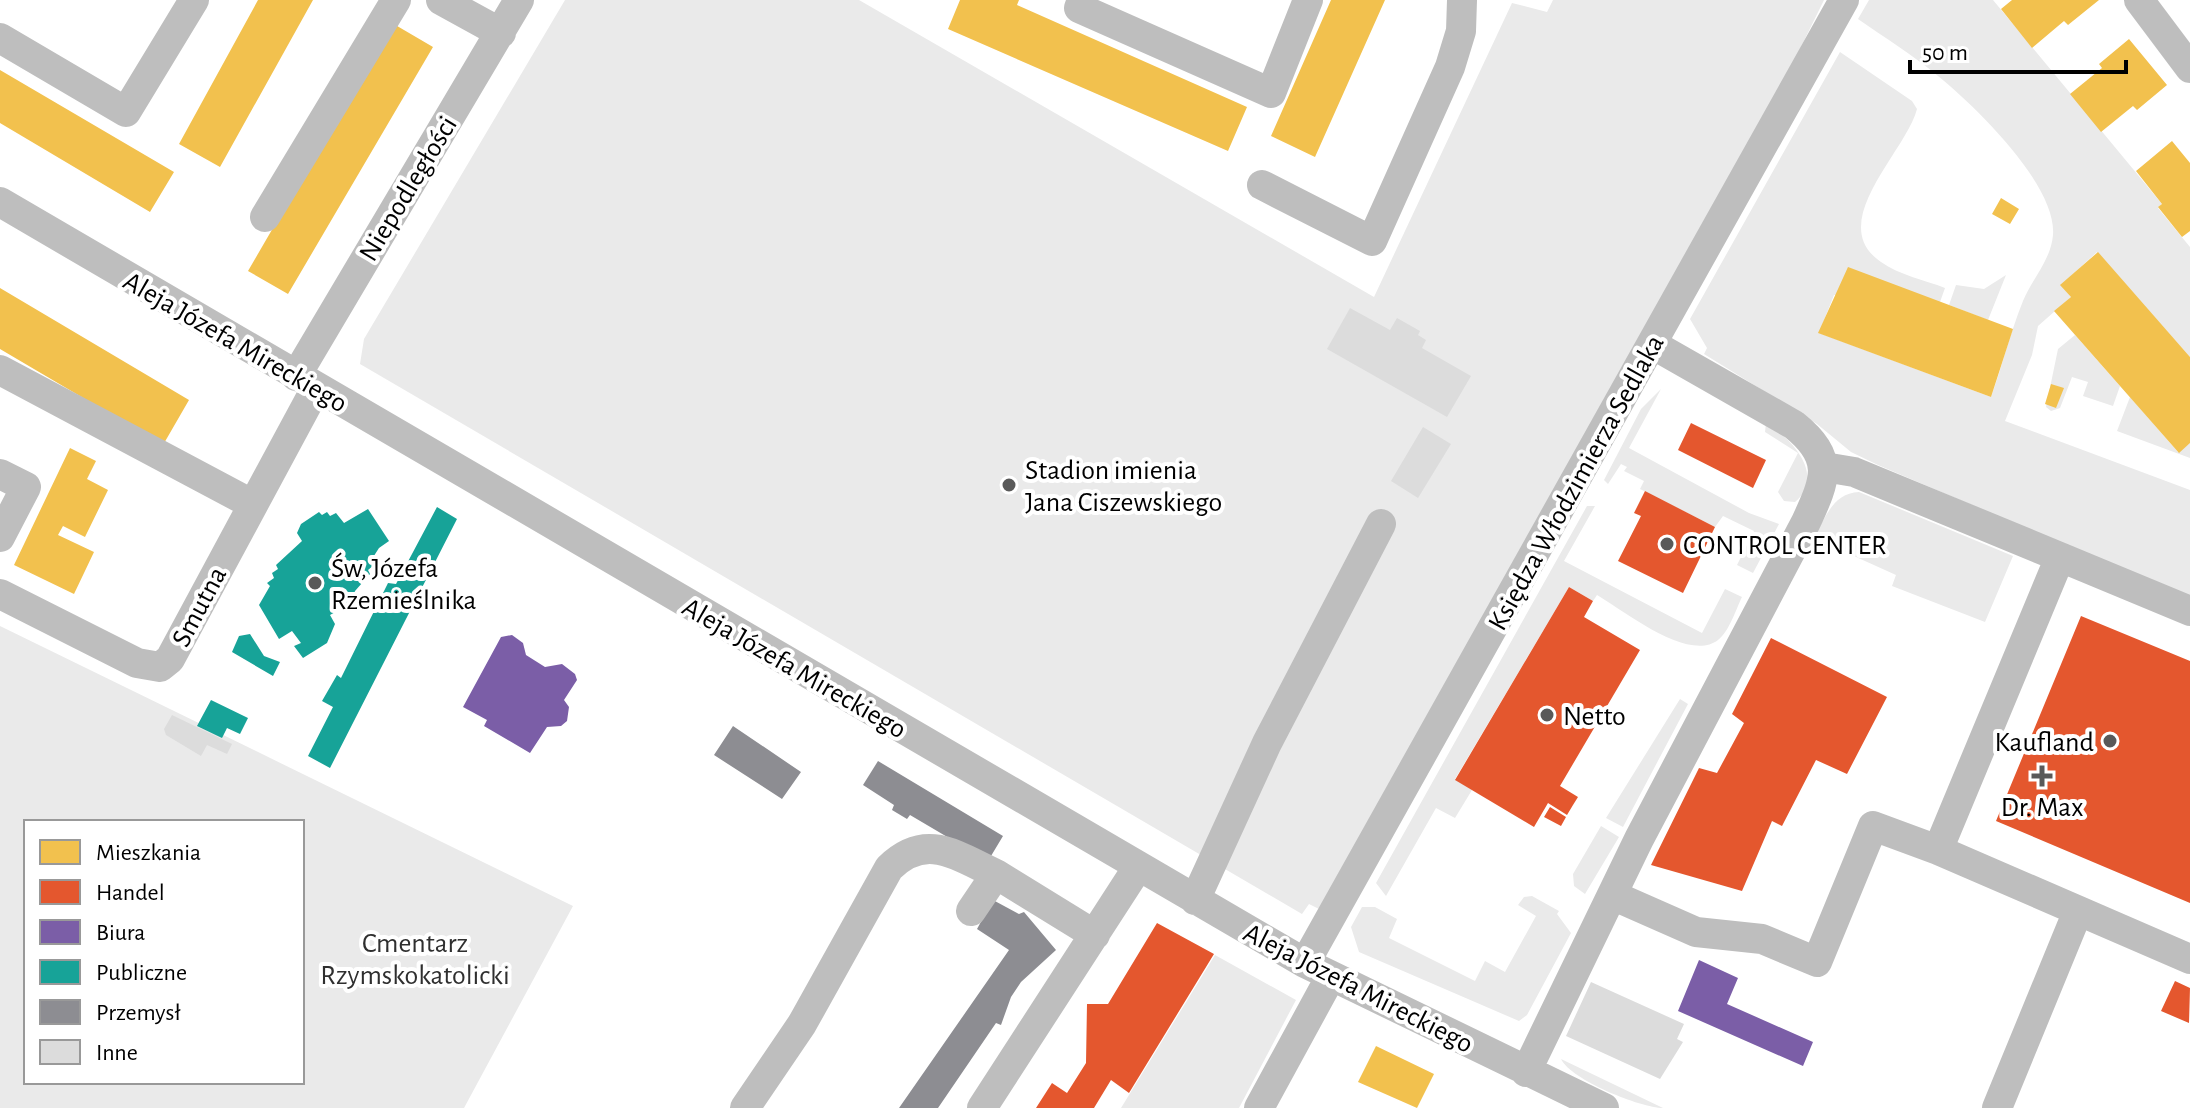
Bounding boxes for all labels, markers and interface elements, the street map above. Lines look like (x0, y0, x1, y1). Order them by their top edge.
scale bar (1910, 24, 2126, 74)
text: 50 m (1922, 41, 1968, 65)
street label: Niepodległości (355, 112, 463, 266)
street label: Aleja Józefa Mireckiego (118, 267, 352, 418)
street label: Księdza Włodzimierza Sedlaka (1484, 330, 1670, 635)
place label: Stadion imienia Jana Ciszewskiego (1025, 457, 1222, 517)
marker: Stadion imienia Jana Ciszewskiego (1000, 476, 1018, 494)
place label: CONTROL CENTER (1683, 532, 1887, 560)
marker: CONTROL CENTER (1658, 535, 1676, 553)
place label: Św, Józefa Rzemieślnika (331, 552, 476, 615)
street label: Smutna (167, 562, 232, 651)
marker: Św, Józefa Rzemieślnika (306, 574, 324, 592)
street label: Aleja Józefa Mireckiego (677, 593, 911, 744)
place label: Netto (1563, 703, 1626, 731)
marker: Netto (1538, 706, 1556, 724)
place label: Kaufland (1994, 729, 2094, 757)
marker: Kaufland (2101, 732, 2119, 750)
marker: Dr. Max (2033, 767, 2051, 785)
place label: Dr. Max (2001, 794, 2083, 822)
legend (24, 820, 304, 1084)
text: Mieszkania (96, 841, 201, 865)
text: Handel (96, 881, 165, 905)
street label: Aleja Józefa Mireckiego (1239, 919, 1477, 1059)
text: Biura (96, 921, 145, 945)
park label: Cmentarz Rzymskokatolicki (320, 930, 510, 990)
text: Publiczne (96, 961, 187, 985)
text: Przemysł (96, 1001, 181, 1025)
text: Inne (96, 1041, 138, 1065)

